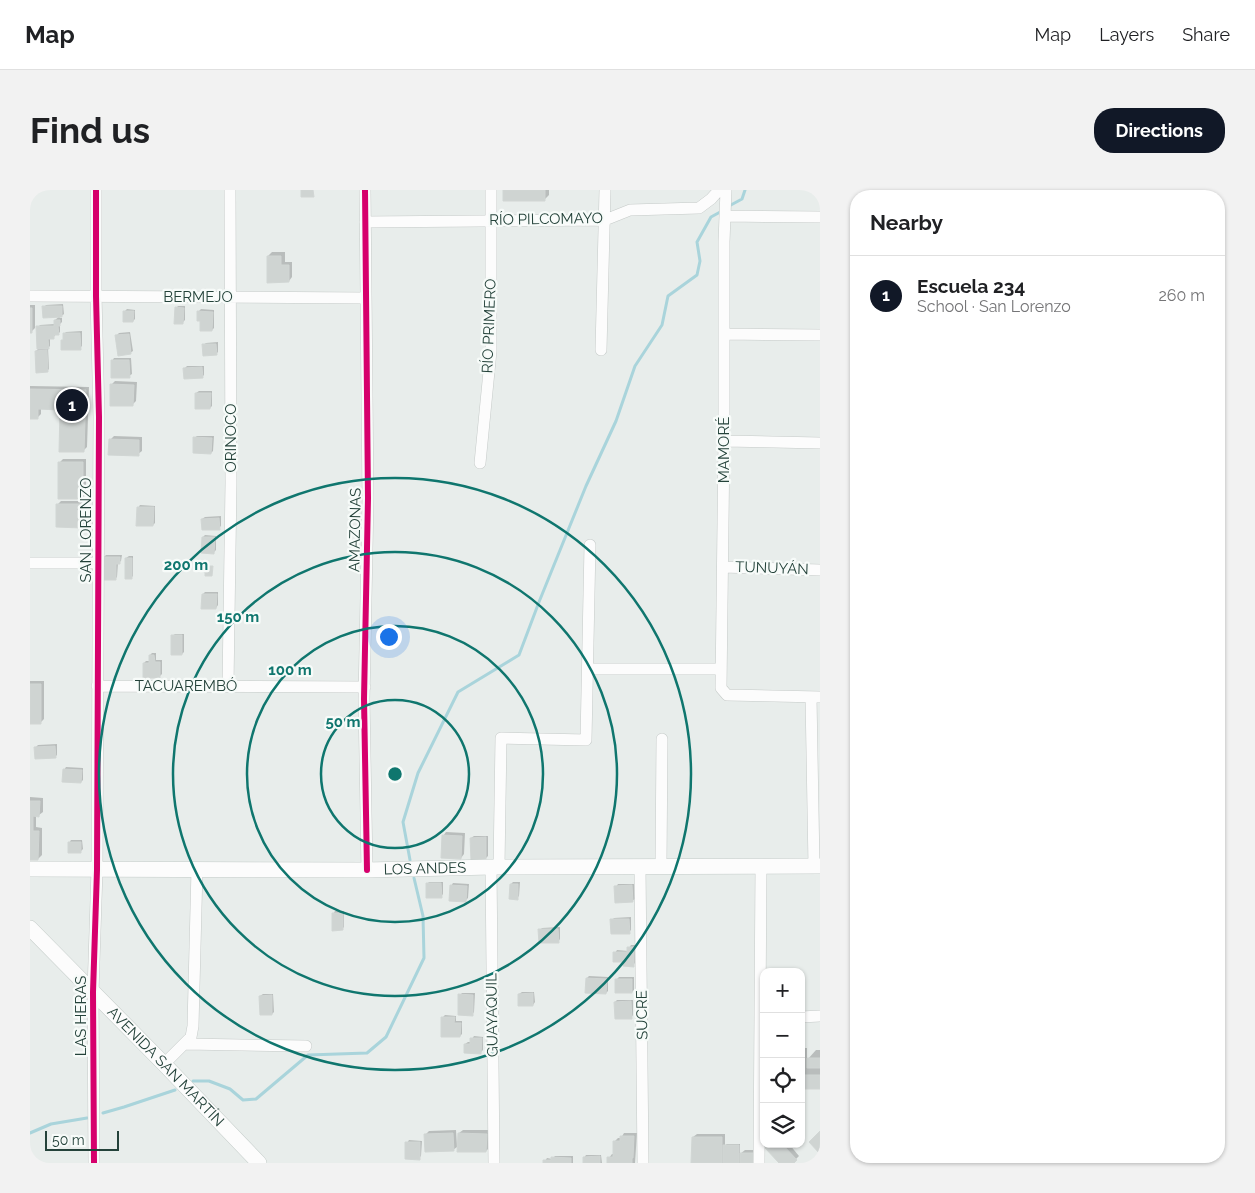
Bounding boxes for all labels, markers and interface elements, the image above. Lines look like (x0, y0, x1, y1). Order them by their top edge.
text: Map (25, 20, 75, 49)
text: Map (1035, 24, 1071, 45)
text: Layers (1099, 24, 1154, 45)
text: Share (1182, 24, 1230, 45)
button: Directions (1094, 108, 1225, 153)
text: Find us (30, 110, 150, 151)
street label: RÍO PILCOMAYO (489, 209, 603, 229)
text: Nearby (870, 210, 943, 235)
text: Escuela 234 (917, 275, 1025, 297)
street label: RÍO PRIMERO (478, 278, 500, 374)
text: 1 (882, 286, 890, 305)
text: 260 m (1158, 286, 1205, 305)
street label: BERMEJO (163, 288, 233, 306)
text: School · San Lorenzo (917, 297, 1071, 316)
pin: 1 (56, 386, 88, 424)
street label: ORINOCO (222, 403, 240, 473)
street label: MAMORÉ (715, 417, 733, 483)
street label: SAN LORENZO (77, 478, 95, 582)
street label: AMAZONAS (345, 488, 365, 572)
text: 200 m (164, 556, 208, 574)
street label: TUNUYÁN (735, 558, 809, 578)
text: 150 m (217, 608, 259, 626)
your location (376, 624, 402, 650)
text: 100 m (268, 661, 312, 679)
street label: TACUAREMBÓ (135, 677, 237, 695)
text: 50 m (325, 713, 361, 731)
centre of rings (386, 765, 404, 783)
street label: LOS ANDES (383, 859, 467, 879)
map controls (760, 968, 805, 1148)
button: + (760, 968, 805, 1013)
street label: GUAYAQUIL (482, 973, 502, 1057)
street label: LAS HERAS (72, 976, 90, 1056)
street label: SUCRE (633, 990, 651, 1040)
street label: AVENIDA SAN MARTÍN (104, 1003, 228, 1130)
button: − (760, 1013, 805, 1058)
button: locate (760, 1058, 805, 1103)
button: layers (760, 1103, 805, 1148)
scale bar (45, 1128, 119, 1151)
text: 50 m (52, 1132, 85, 1148)

